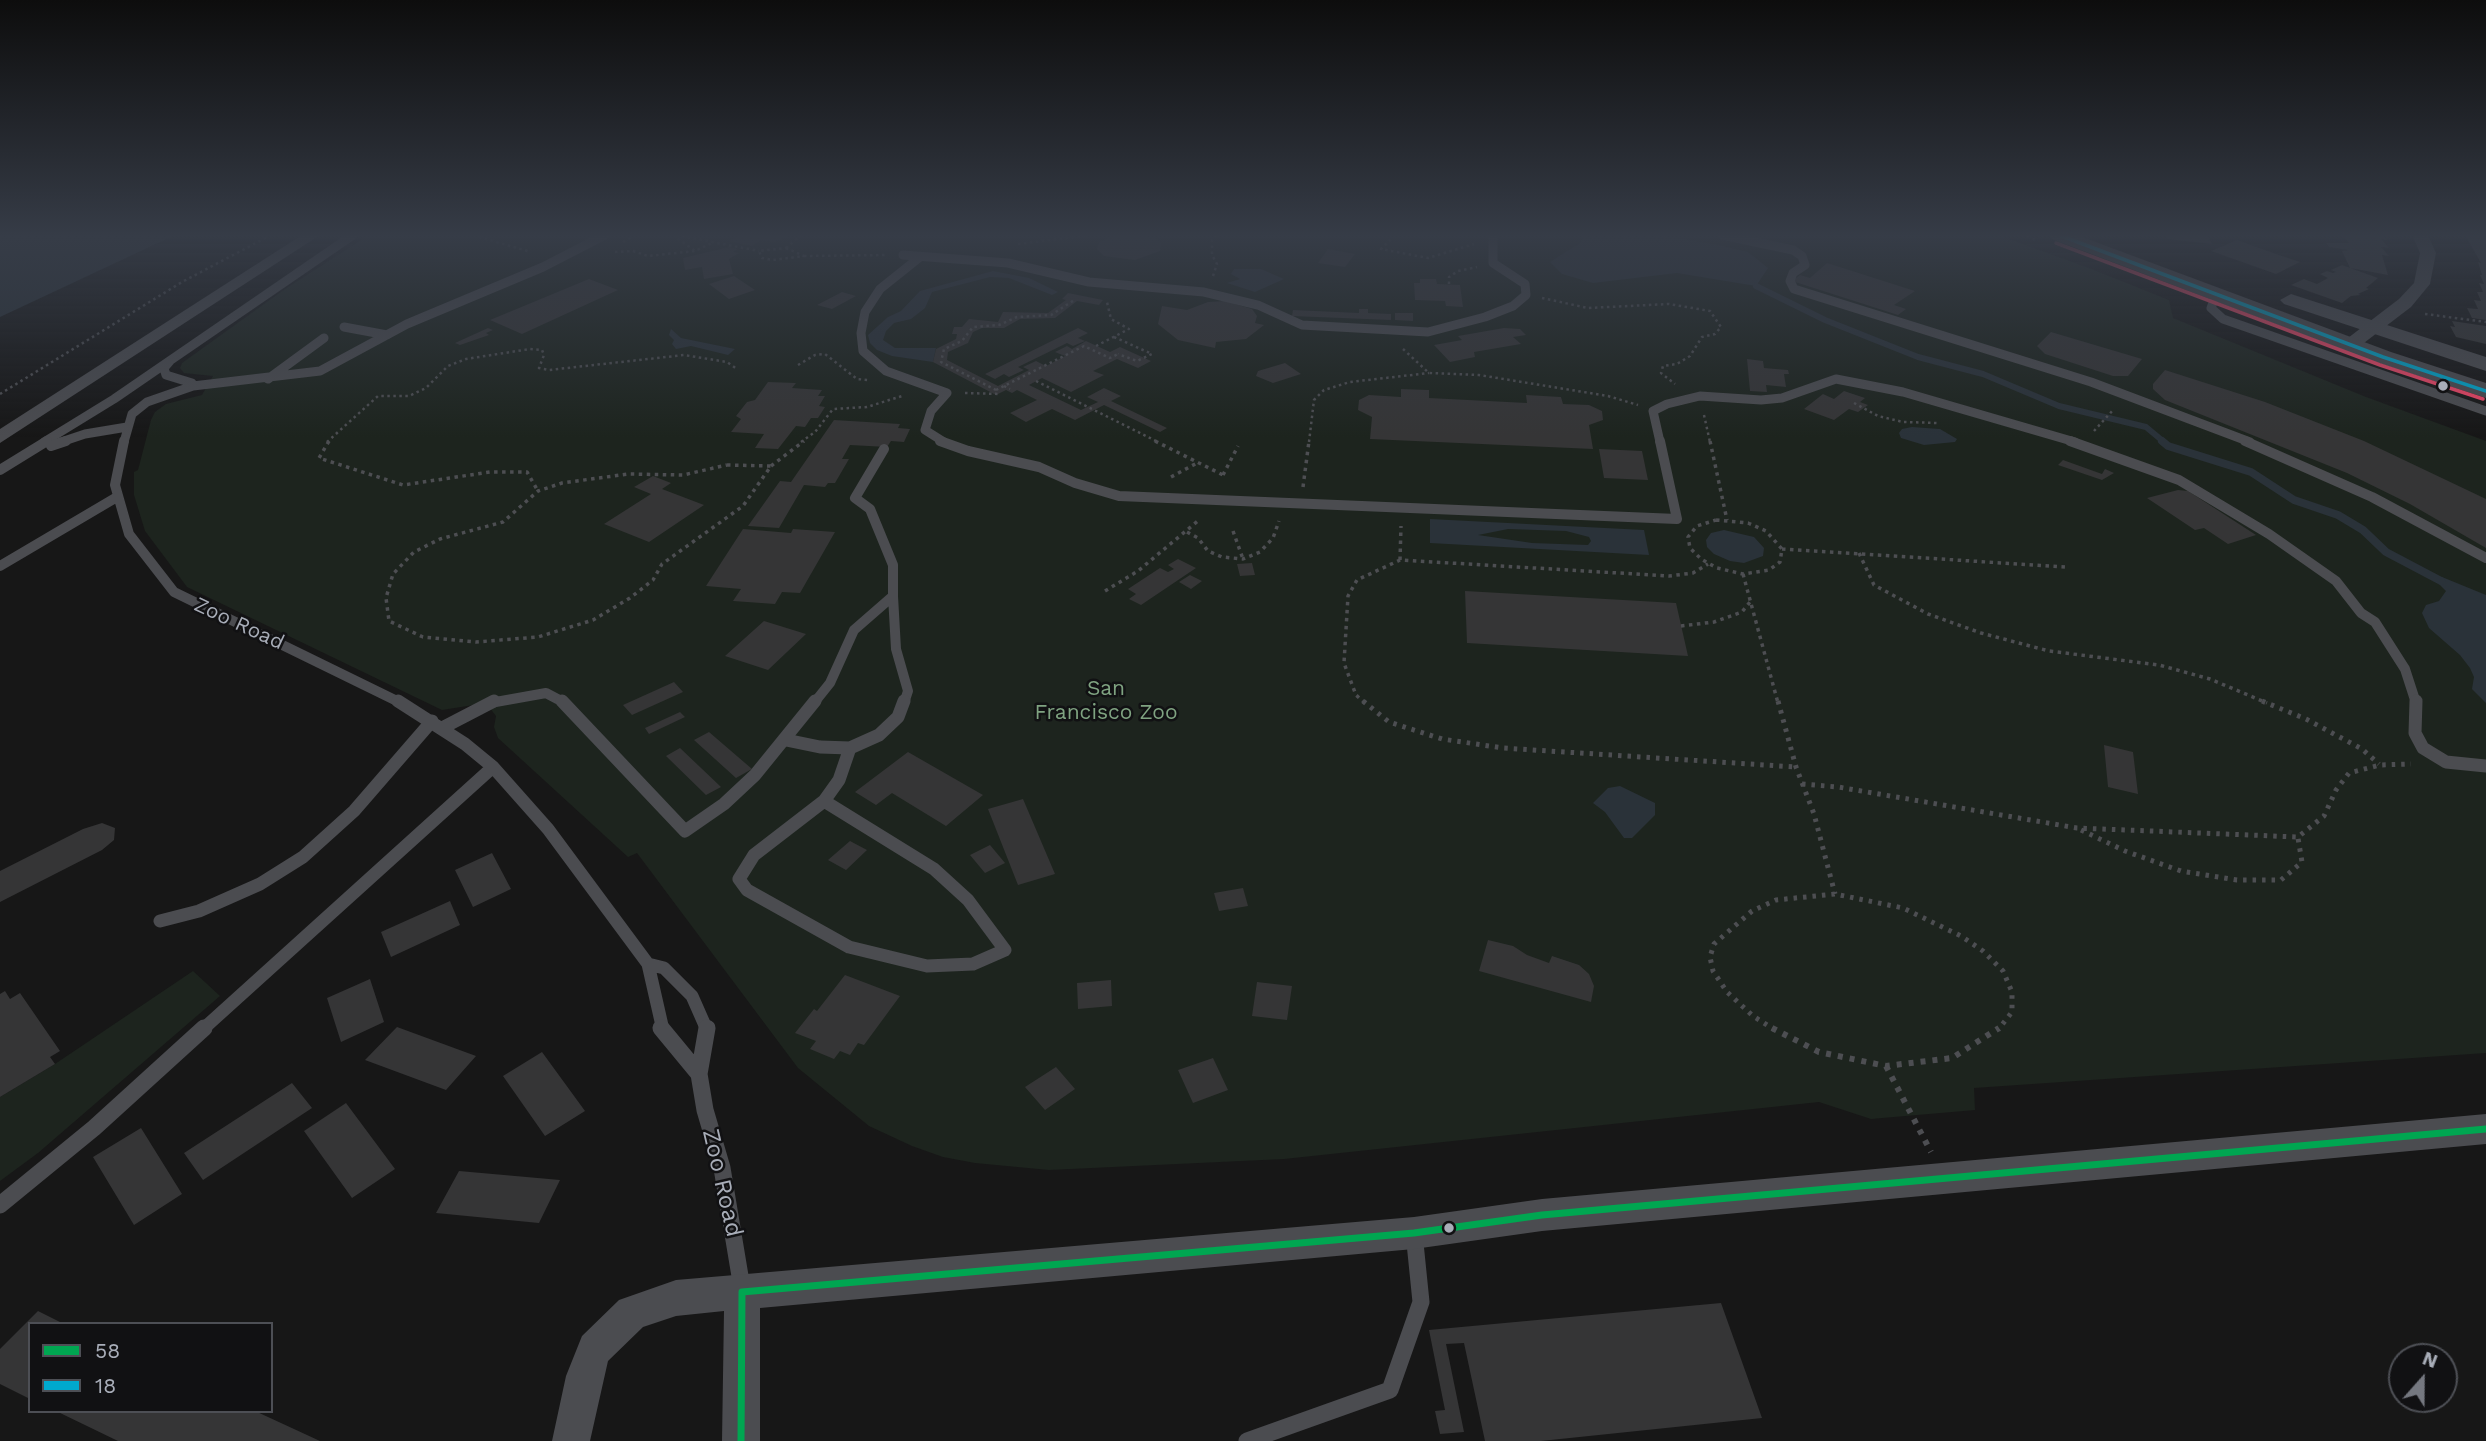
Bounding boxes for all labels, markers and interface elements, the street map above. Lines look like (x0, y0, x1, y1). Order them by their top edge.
unlabelled marker (2436, 379, 2450, 393)
street label: Zoo Road (190, 592, 288, 656)
park label: San Francisco Zoo (1035, 676, 1177, 726)
street label: Zoo Road (696, 1126, 748, 1240)
unlabelled marker (1442, 1221, 1456, 1235)
legend (28, 1322, 273, 1413)
text: 58 (95, 1338, 120, 1363)
north arrow (2388, 1343, 2458, 1413)
text: N (2419, 1347, 2441, 1373)
text: 18 (95, 1373, 116, 1398)

